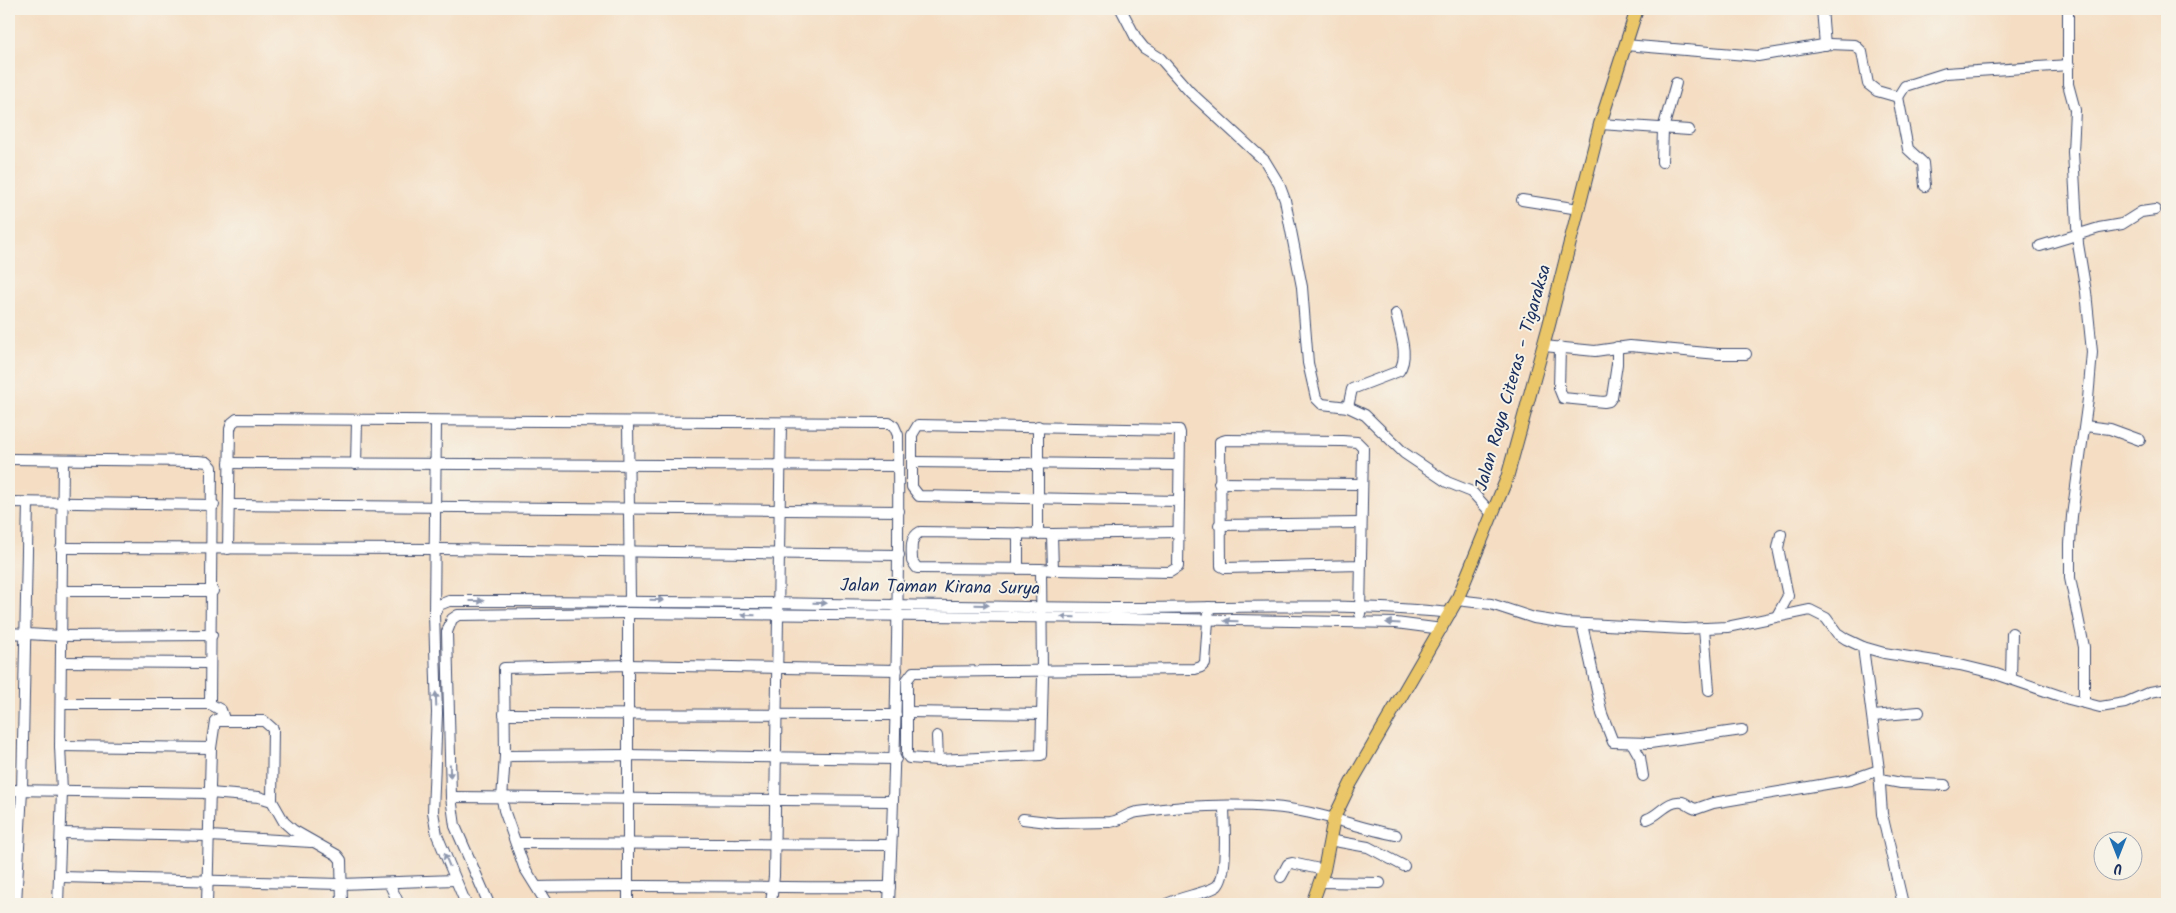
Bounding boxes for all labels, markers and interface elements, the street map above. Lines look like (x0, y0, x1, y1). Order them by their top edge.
street label: Jalan Raya Citeras - Tigaraksa (1468, 261, 1560, 495)
street label: Jalan Taman Kirana Surya (840, 572, 1040, 604)
one-way arrow (470, 597, 486, 605)
one-way arrow (650, 597, 666, 605)
one-way arrow (812, 599, 828, 607)
one-way arrow (974, 601, 990, 609)
one-way arrow (740, 610, 756, 618)
one-way arrow (1060, 613, 1076, 621)
one-way arrow (1223, 617, 1239, 625)
one-way arrow (1385, 619, 1401, 627)
one-way arrow (432, 691, 440, 707)
one-way arrow (446, 763, 454, 779)
north arrow (2094, 830, 2144, 880)
one-way arrow (442, 852, 450, 867)
text: U (2113, 857, 2122, 879)

